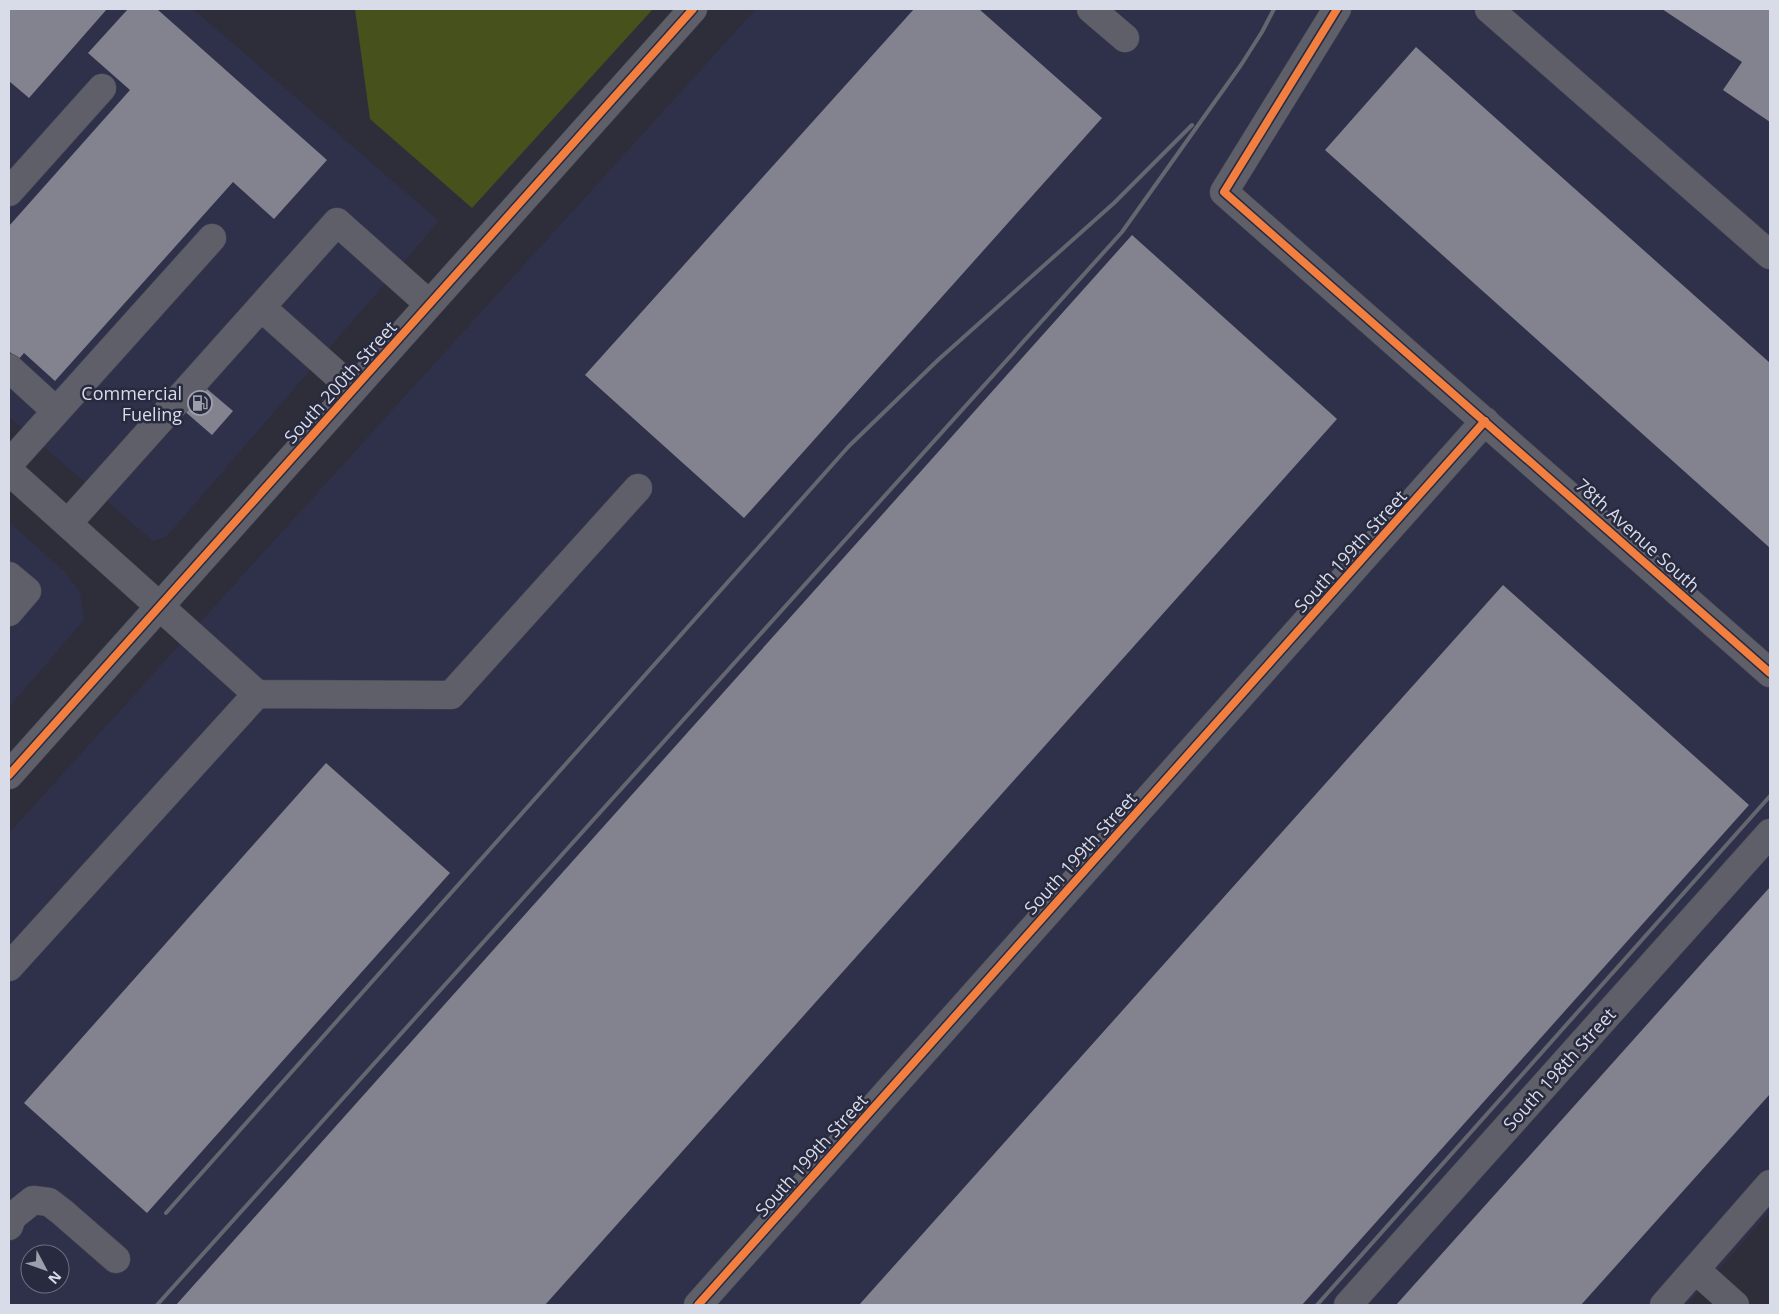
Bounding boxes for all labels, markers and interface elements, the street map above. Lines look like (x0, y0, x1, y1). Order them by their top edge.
street label: South 200th Street (279, 316, 401, 448)
place label: Commercial Fueling (81, 381, 182, 426)
fuel station icon: Commercial Fueling (187, 390, 213, 416)
street label: 78th Avenue South (1571, 473, 1705, 597)
street label: South 199th Street (1289, 485, 1411, 617)
street label: South 199th Street (1019, 787, 1141, 919)
street label: South 198th Street (1498, 1003, 1620, 1135)
street label: South 199th Street (750, 1089, 872, 1221)
north arrow (20, 1244, 70, 1294)
text: N (44, 1267, 66, 1288)

